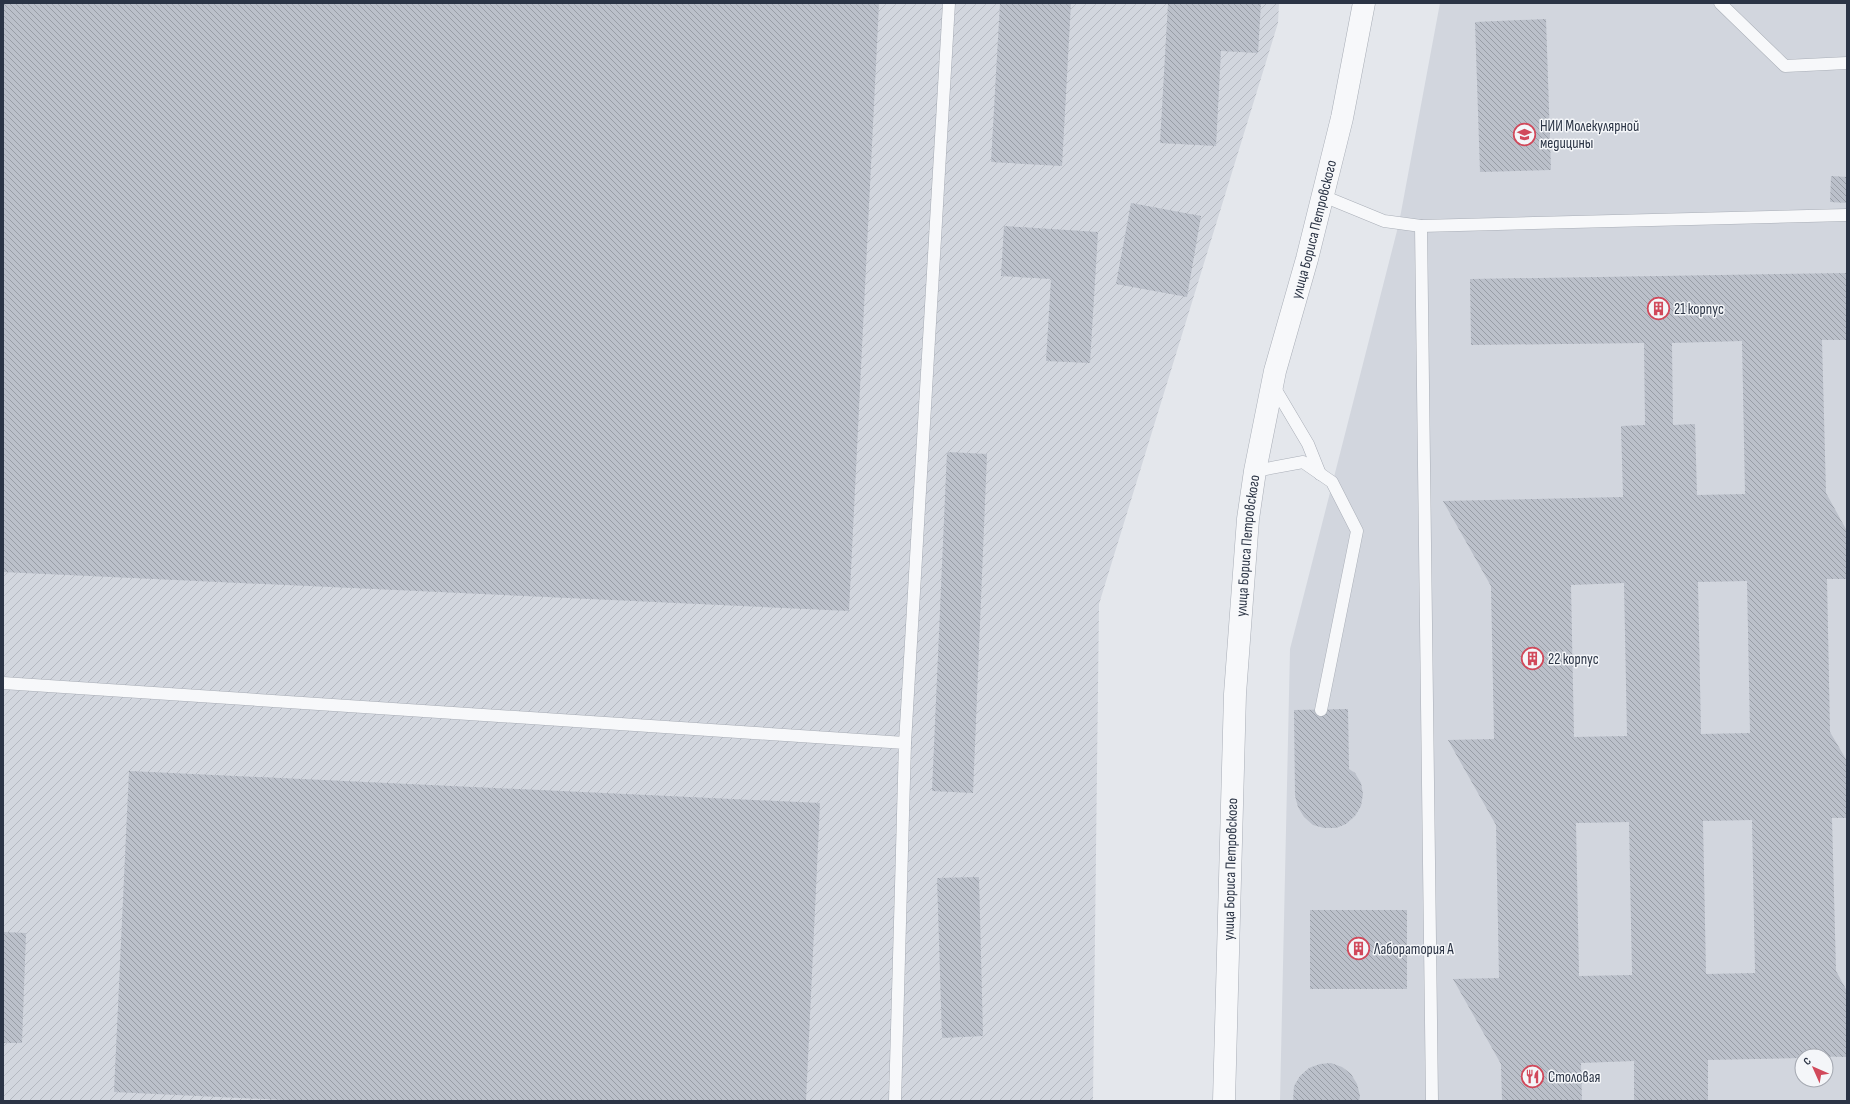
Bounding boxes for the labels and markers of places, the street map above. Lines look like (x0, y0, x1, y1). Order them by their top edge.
place label: НИИ Молекулярной медицины (1540, 117, 1639, 153)
school or university icon: НИИ Молекулярной медицины (1511, 122, 1537, 148)
building icon: 21 корпус (1646, 296, 1672, 322)
place label: 21 корпус (1674, 300, 1724, 319)
building icon: 22 корпус (1519, 646, 1545, 672)
place label: 22 корпус (1548, 650, 1599, 669)
building icon: Лаборатория А (1345, 936, 1371, 962)
place label: Лаборатория А (1373, 940, 1454, 959)
restaurant icon: Столовая (1519, 1064, 1545, 1090)
place label: Столовая (1548, 1068, 1601, 1087)

